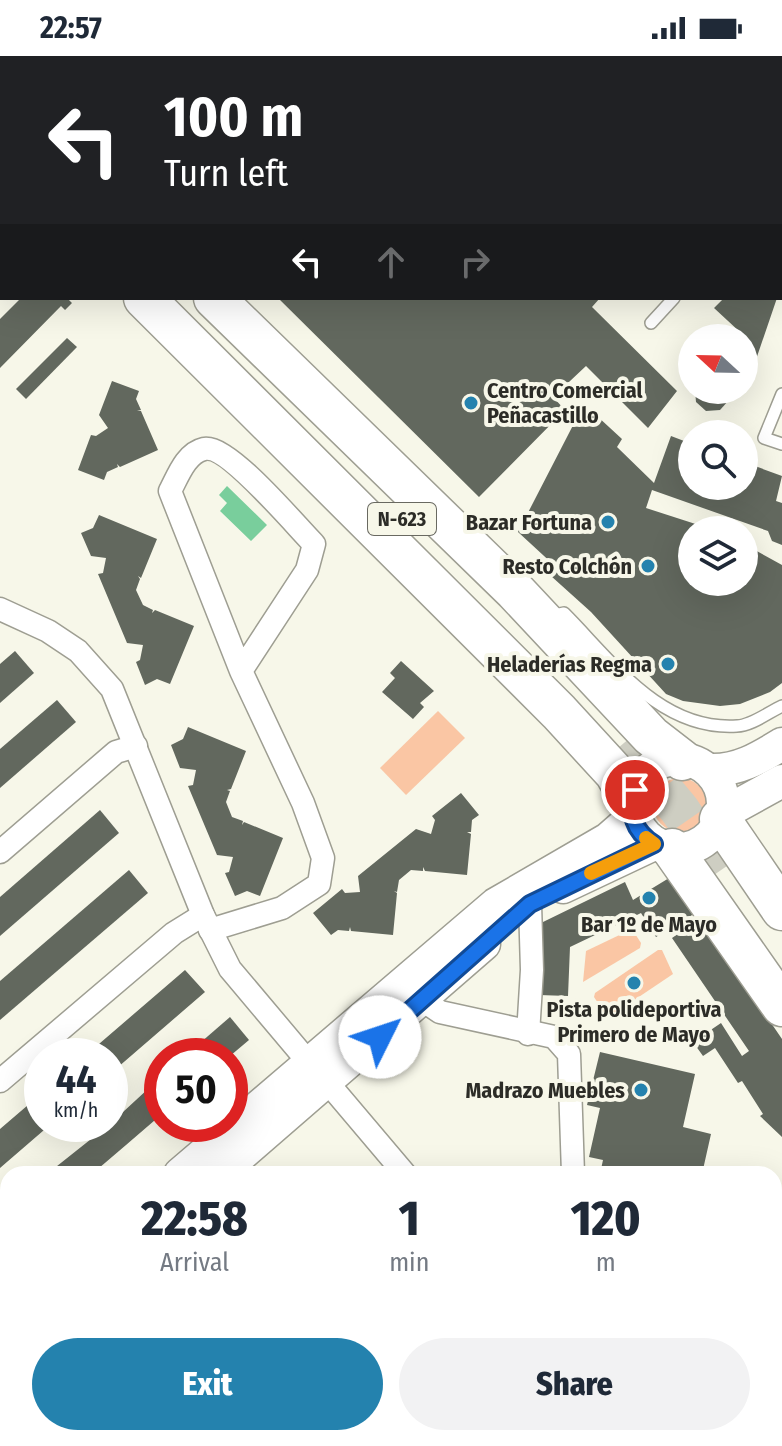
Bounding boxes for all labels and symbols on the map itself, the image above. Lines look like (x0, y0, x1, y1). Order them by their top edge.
north arrow (678, 324, 758, 404)
place label: Centro Comercial Peñacastillo (487, 377, 643, 429)
marker: Centro Comercial Peñacastillo (462, 394, 480, 412)
road number: N-623 (368, 503, 436, 535)
place label: Bazar Fortuna (466, 509, 592, 536)
marker: Bazar Fortuna (599, 513, 617, 531)
place label: Resto Colchón (502, 553, 632, 580)
marker: Resto Colchón (639, 557, 657, 575)
place label: Heladerías Regma (487, 651, 652, 678)
marker: Heladerías Regma (659, 655, 677, 673)
pin (601, 756, 669, 824)
marker: Bar 1º de Mayo (640, 889, 658, 907)
place label: Bar 1º de Mayo (581, 911, 717, 938)
marker: Pista polideportiva Primero de Mayo (625, 974, 643, 992)
position arrow (338, 995, 422, 1079)
place label: Pista polideportiva Primero de Mayo (547, 996, 722, 1048)
speed limit sign: 50 (144, 1038, 248, 1142)
place label: Madrazo Muebles (466, 1077, 625, 1104)
marker: Madrazo Muebles (632, 1081, 650, 1099)

